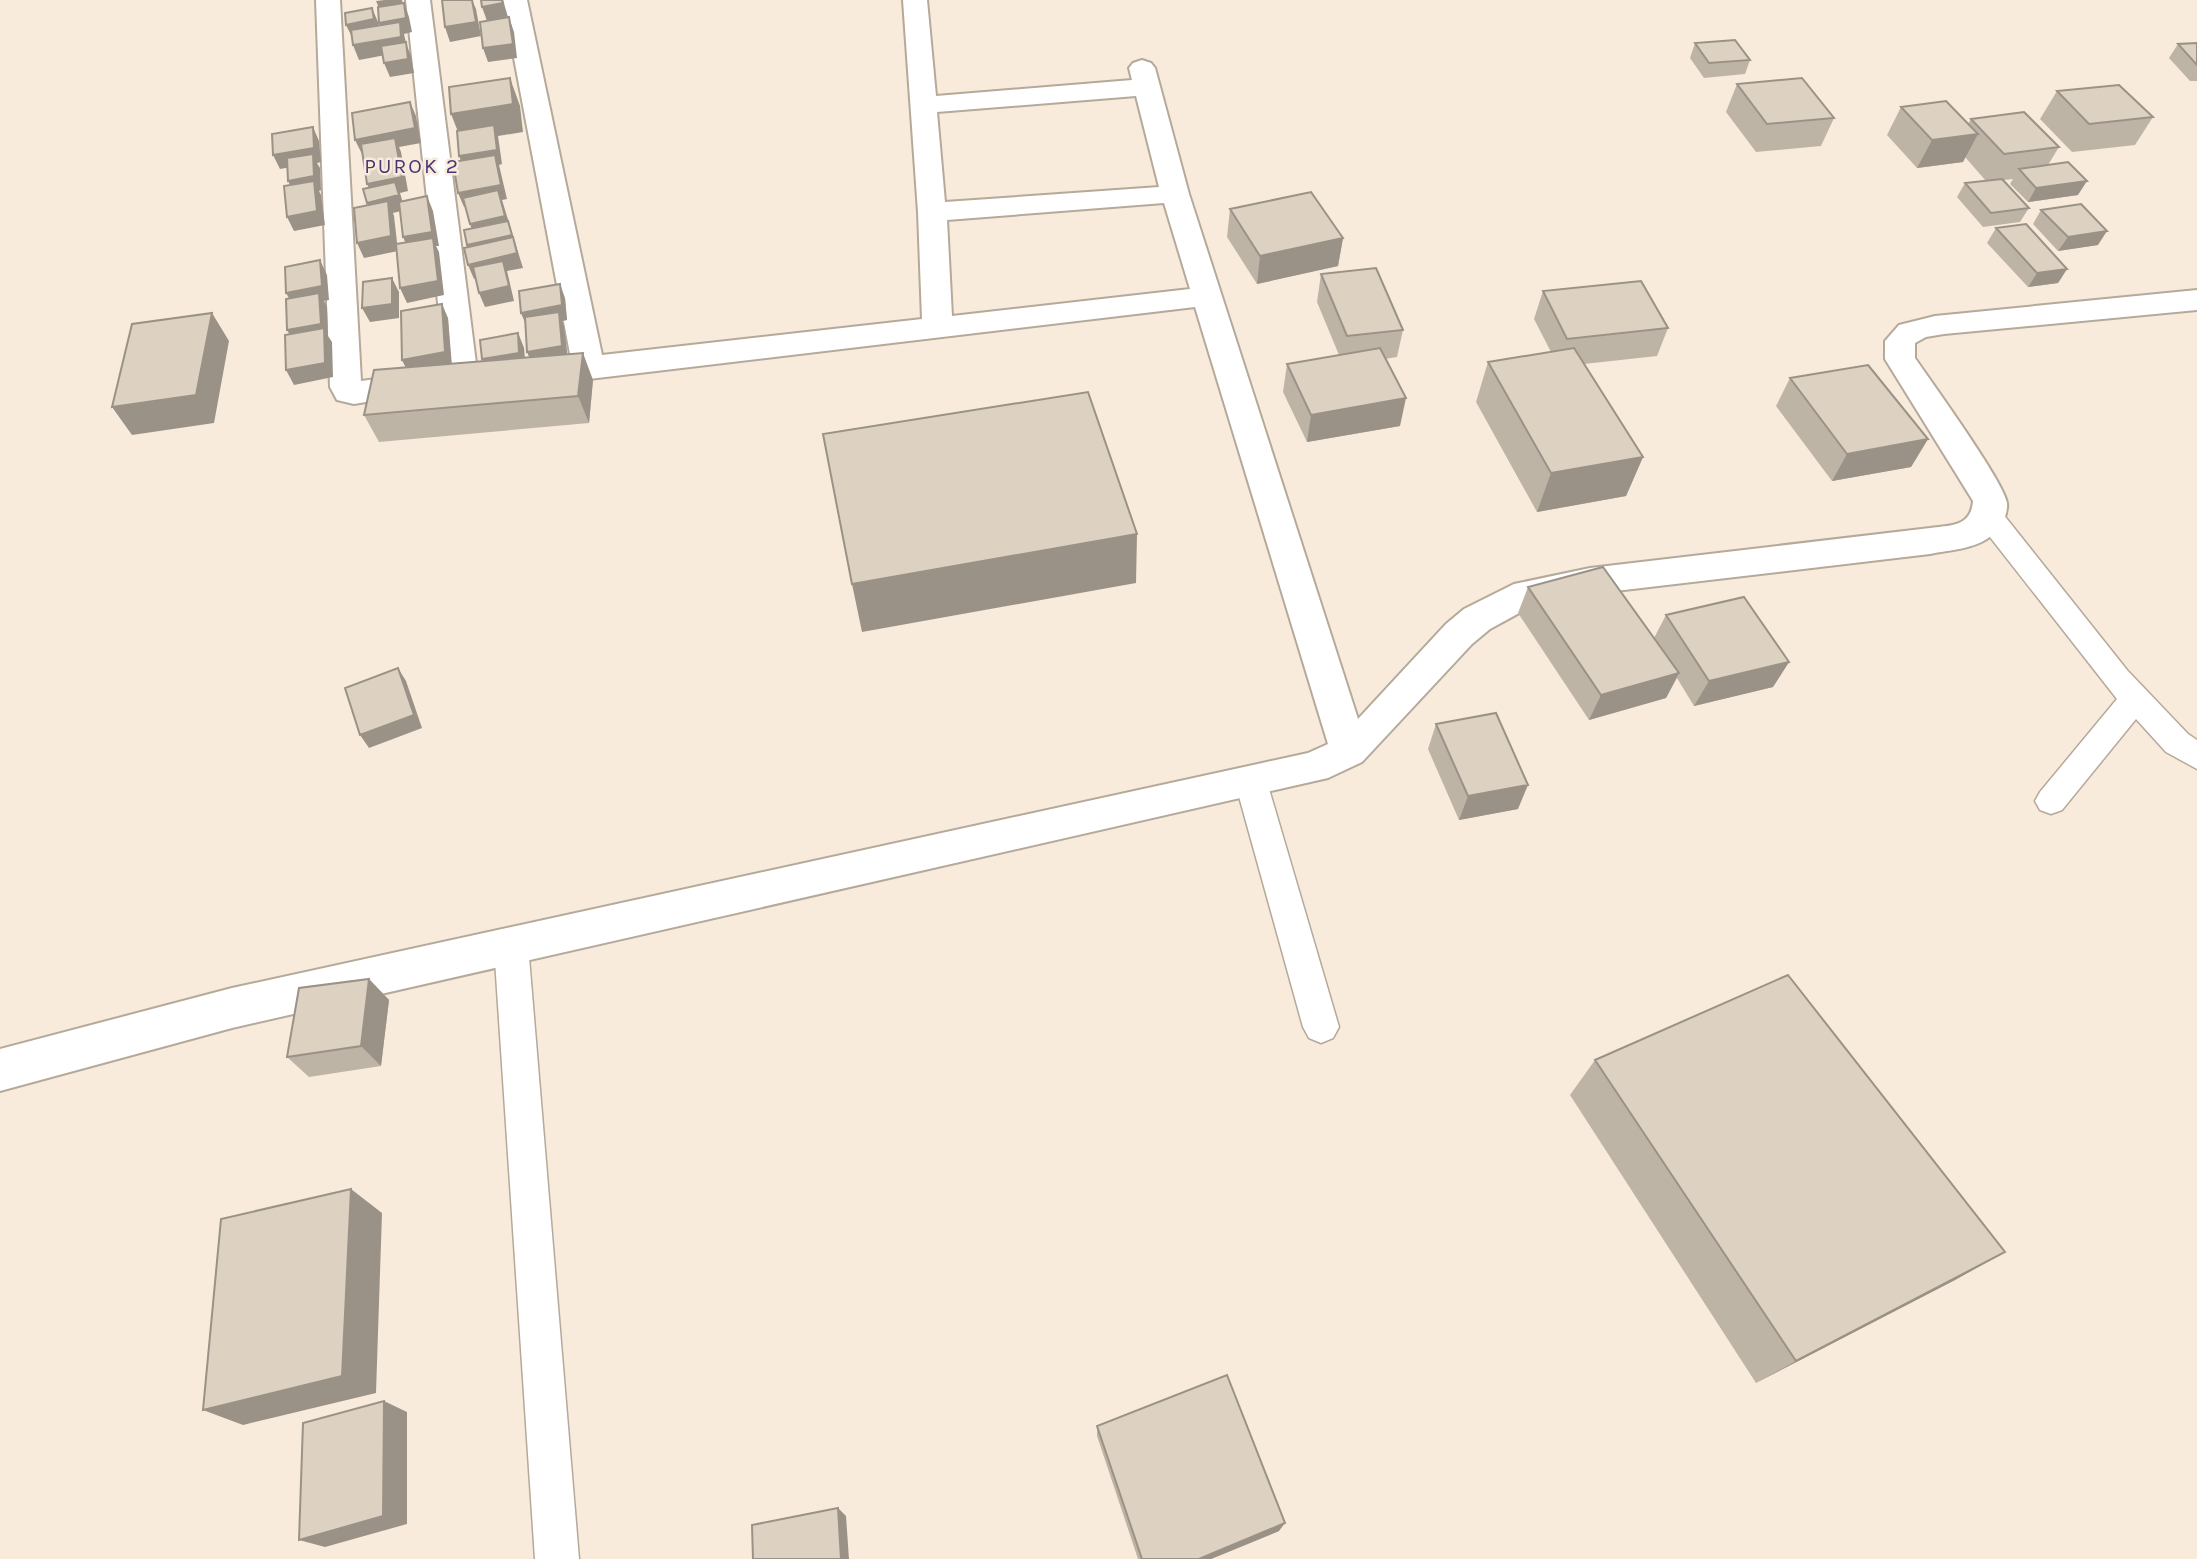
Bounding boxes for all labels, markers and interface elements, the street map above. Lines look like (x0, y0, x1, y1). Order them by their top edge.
district label: PUROK 2 (364, 154, 460, 178)

